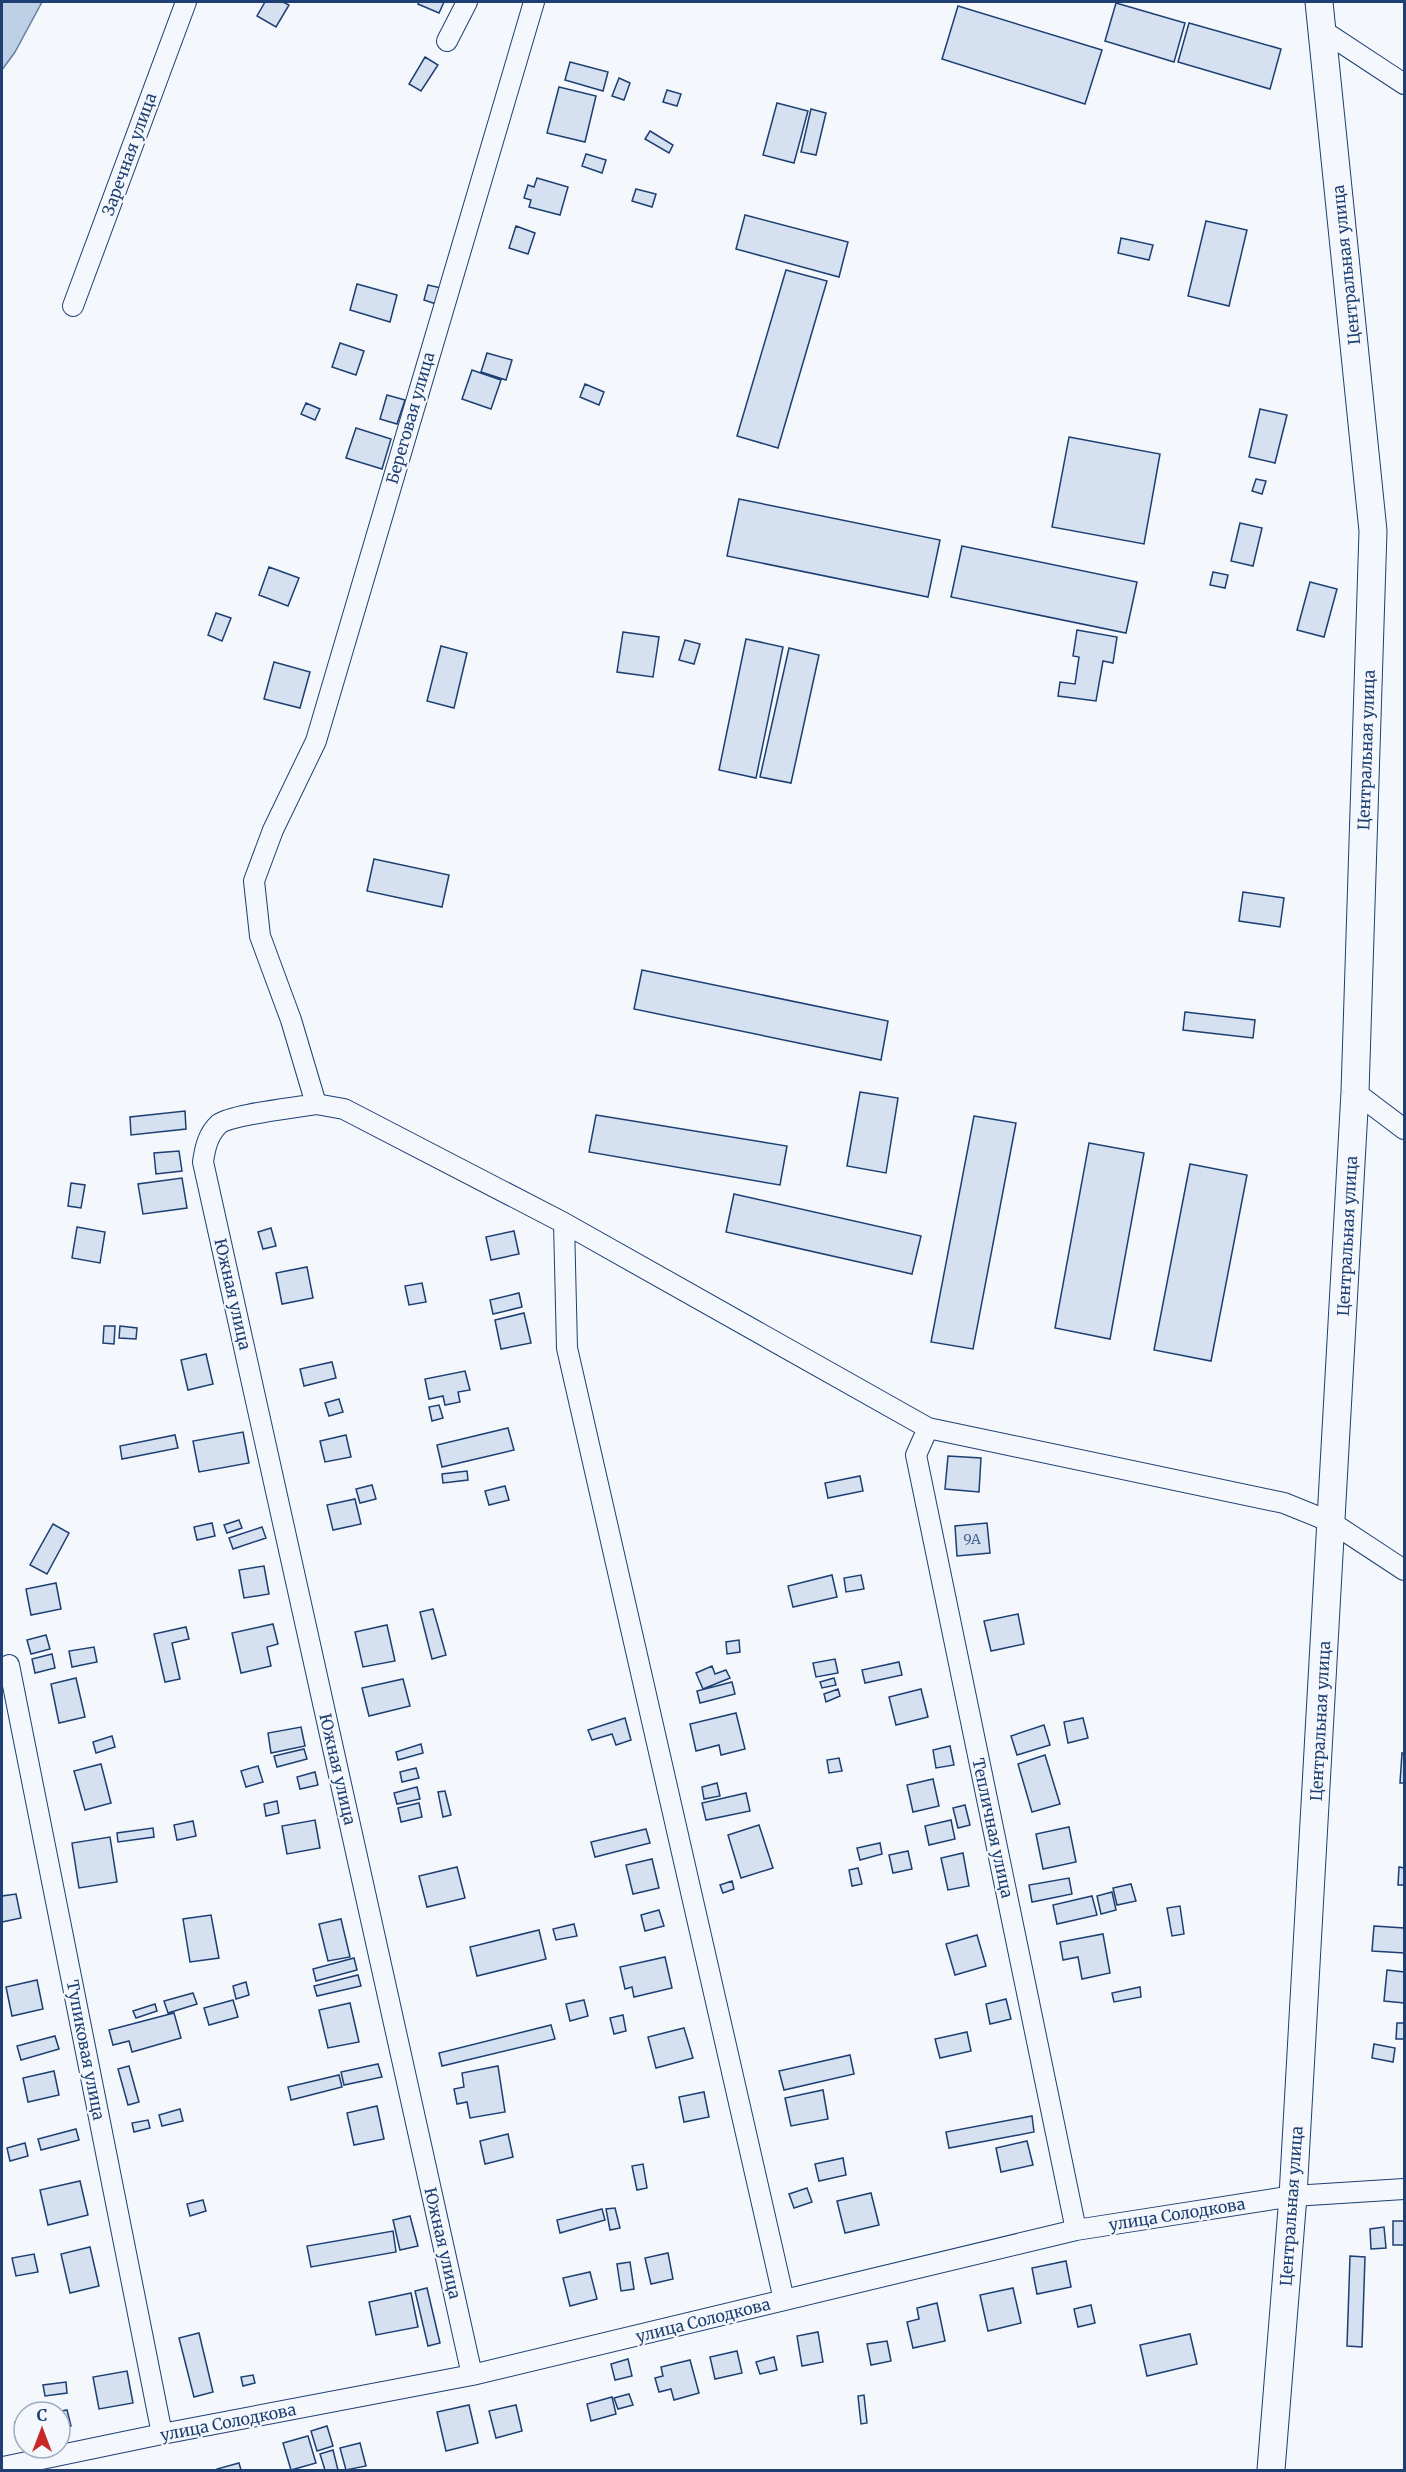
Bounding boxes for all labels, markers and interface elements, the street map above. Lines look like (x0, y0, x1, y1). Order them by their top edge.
street label: Заречная улица (98, 90, 161, 218)
street label: Центральная улица (1328, 184, 1364, 346)
street label: Береговая улица (382, 349, 439, 486)
street label: Центральная улица (1353, 669, 1379, 831)
street label: Центральная улица (1333, 1155, 1361, 1317)
street label: Южная улица (210, 1236, 256, 1352)
house number: 9А (963, 1530, 981, 1548)
street label: Центральная улица (1306, 1640, 1334, 1802)
street label: Южная улица (315, 1711, 361, 1827)
street label: Тепличная улица (968, 1756, 1018, 1900)
street label: Тупиковая улица (63, 1978, 109, 2122)
street label: Центральная улица (1275, 2125, 1307, 2287)
street label: Южная улица (420, 2185, 466, 2301)
street label: улица Солодкова (1107, 2193, 1247, 2235)
street label: улица Солодкова (634, 2294, 773, 2346)
street label: улица Солодкова (158, 2399, 298, 2445)
north arrow (12, 2400, 72, 2460)
text: С (37, 2405, 47, 2425)

